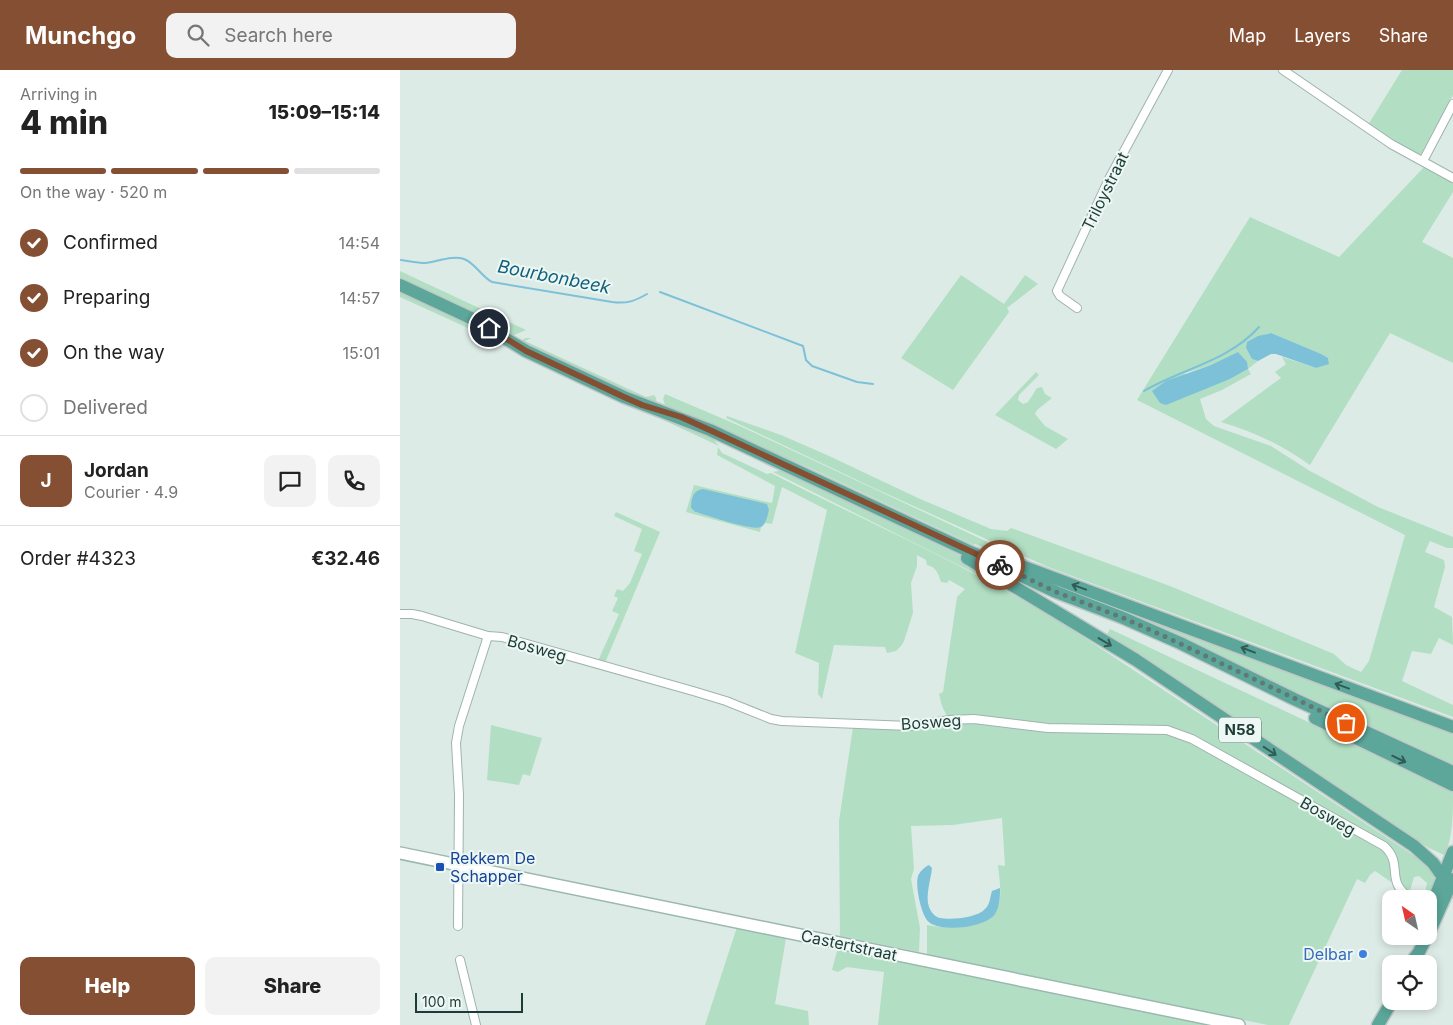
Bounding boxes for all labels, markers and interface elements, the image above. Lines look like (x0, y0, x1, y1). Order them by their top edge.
search box (166, 13, 516, 58)
text: Munchgo (25, 21, 136, 50)
icon: search (184, 21, 212, 49)
text: Search here (224, 24, 333, 47)
text: Map (1229, 25, 1266, 46)
text: Layers (1294, 25, 1351, 46)
text: Share (1379, 25, 1428, 46)
text: Arriving in (20, 84, 97, 104)
text: 15:09–15:14 (268, 101, 380, 124)
text: 4 min (20, 103, 108, 142)
street label: Triloystraat (1077, 149, 1133, 233)
text: On the way · 520 m (20, 182, 167, 202)
icon: check (20, 229, 48, 257)
text: Confirmed (63, 231, 158, 254)
text: 14:54 (338, 233, 380, 253)
water label: Bourbonbeek (496, 255, 613, 298)
icon: check (20, 284, 48, 312)
text: Preparing (63, 286, 150, 309)
text: 14:57 (340, 288, 380, 308)
pin (468, 307, 510, 349)
icon: home (475, 314, 503, 342)
icon: check (20, 339, 48, 367)
text: On the way (63, 341, 165, 364)
text: 15:01 (343, 343, 380, 363)
text: Delivered (63, 396, 148, 419)
button: chat (264, 455, 316, 507)
button: phone (328, 455, 380, 507)
text: Jordan (84, 459, 149, 482)
text: J (40, 469, 52, 492)
text: Courier · 4.9 (84, 482, 178, 502)
courier (975, 540, 1025, 590)
text: Order #4323 (20, 547, 136, 570)
text: €32.46 (311, 547, 380, 570)
icon: bike (986, 551, 1014, 579)
one-way arrow (1072, 582, 1087, 591)
street label: Bosweg (505, 630, 569, 666)
one-way arrow (1098, 637, 1112, 647)
one-way arrow (1241, 645, 1256, 654)
one-way arrow (1334, 681, 1350, 690)
pin (1325, 702, 1367, 744)
icon: bag (1332, 709, 1360, 737)
street label: Bosweg (900, 710, 962, 734)
road number: N58 (1219, 718, 1261, 742)
one-way arrow (1263, 746, 1277, 756)
one-way arrow (1391, 754, 1406, 764)
street label: Bosweg (1297, 792, 1359, 840)
place label: Rekkem De Schapper (450, 848, 535, 886)
marker: Rekkem De Schapper (434, 861, 446, 873)
north arrow (1382, 890, 1438, 945)
map controls (1382, 890, 1437, 1010)
street label: Castertstraat (799, 925, 899, 965)
place label: Delbar (1303, 944, 1353, 964)
marker: Delbar (1357, 948, 1369, 960)
button: locate (1382, 955, 1437, 1010)
button: Help (20, 957, 195, 1015)
button: Share (205, 957, 380, 1015)
scale bar (415, 990, 522, 1013)
text: 100 m (422, 993, 462, 1010)

